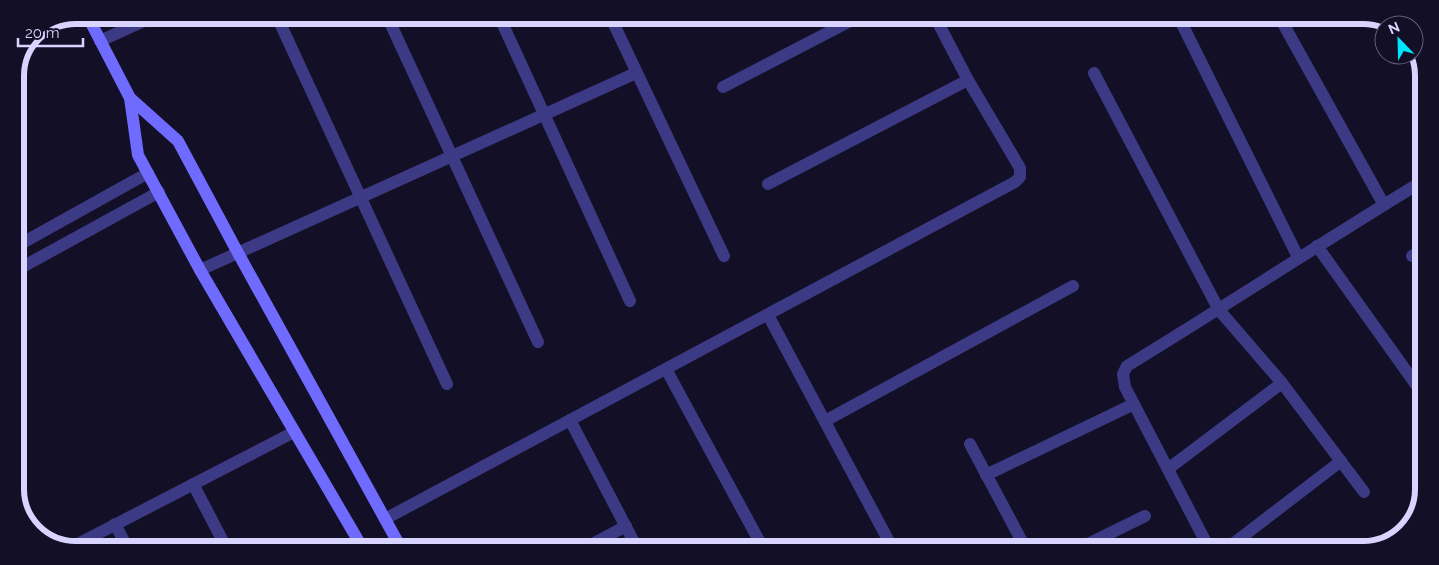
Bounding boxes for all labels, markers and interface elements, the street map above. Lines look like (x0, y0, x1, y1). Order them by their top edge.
scale bar (18, 15, 82, 47)
north arrow (1374, 15, 1424, 65)
text: N (1386, 19, 1402, 37)
text: 20 m (25, 24, 60, 42)

